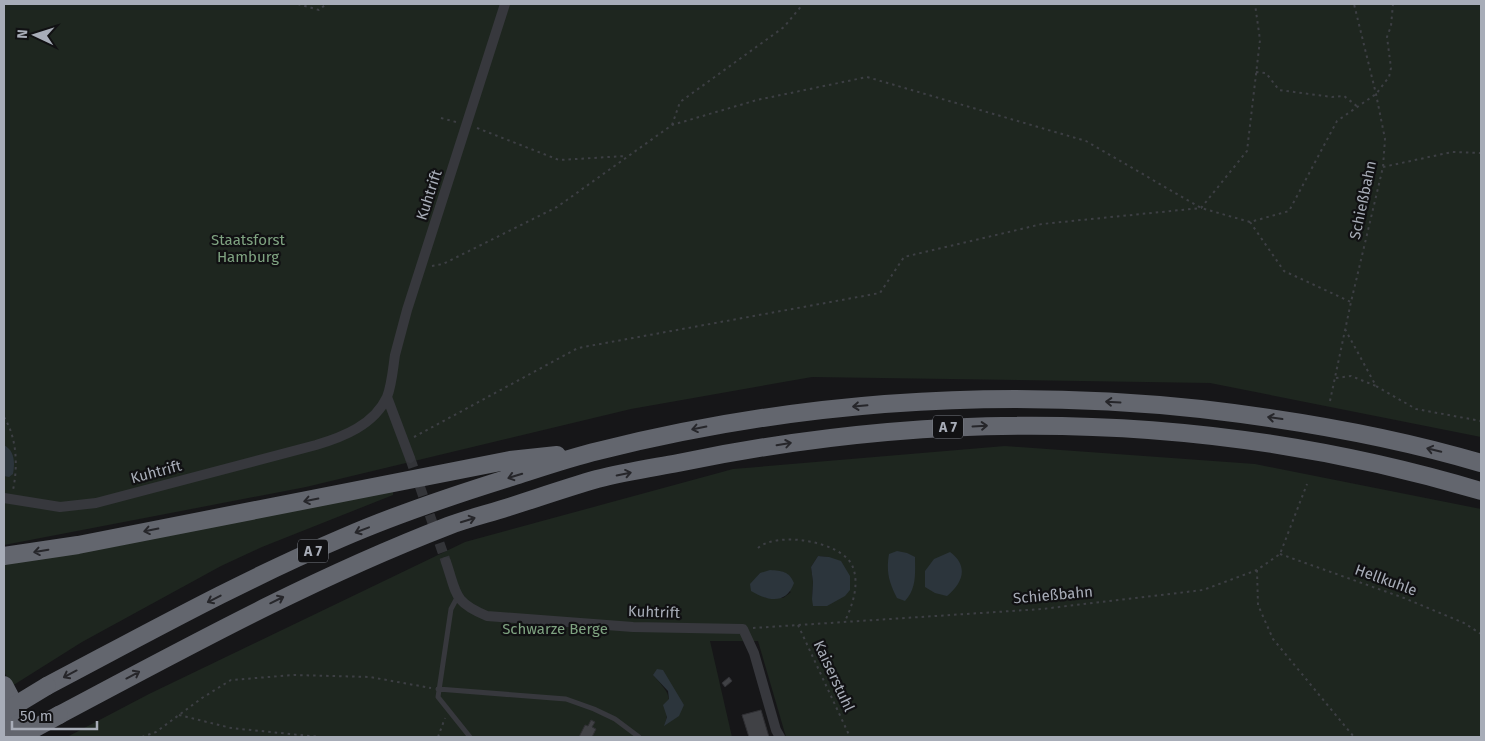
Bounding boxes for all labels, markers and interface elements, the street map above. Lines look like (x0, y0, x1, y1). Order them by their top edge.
north arrow (10, 10, 60, 60)
text: N (14, 29, 31, 39)
street label: Schießbahn (1346, 159, 1380, 241)
street label: Kuhtrift (412, 167, 446, 223)
park label: Staatsforst Hamburg (211, 231, 285, 266)
one-way arrow (1106, 397, 1122, 406)
one-way arrow (852, 402, 868, 411)
one-way arrow (1267, 413, 1283, 423)
road number: A 7 (933, 416, 963, 438)
one-way arrow (972, 421, 988, 431)
one-way arrow (692, 424, 708, 434)
one-way arrow (775, 438, 791, 448)
one-way arrow (1427, 445, 1443, 455)
street label: Kuhtrift (129, 456, 184, 487)
one-way arrow (616, 468, 632, 478)
one-way arrow (507, 472, 523, 481)
one-way arrow (303, 495, 319, 505)
one-way arrow (460, 514, 476, 524)
one-way arrow (144, 526, 160, 536)
one-way arrow (354, 526, 370, 535)
road number: A 7 (298, 540, 328, 562)
one-way arrow (33, 547, 49, 557)
street label: Hellkuhle (1352, 560, 1420, 600)
street label: Schießbahn (1012, 583, 1094, 607)
one-way arrow (207, 594, 222, 604)
one-way arrow (270, 595, 285, 605)
street label: Kuhtrift (628, 602, 681, 622)
park label: Schwarze Berge (502, 620, 608, 638)
street label: Kaiserstuhl (810, 638, 859, 715)
one-way arrow (63, 669, 78, 679)
one-way arrow (125, 670, 140, 679)
scale bar (12, 698, 98, 730)
text: 50 m (20, 707, 53, 725)

